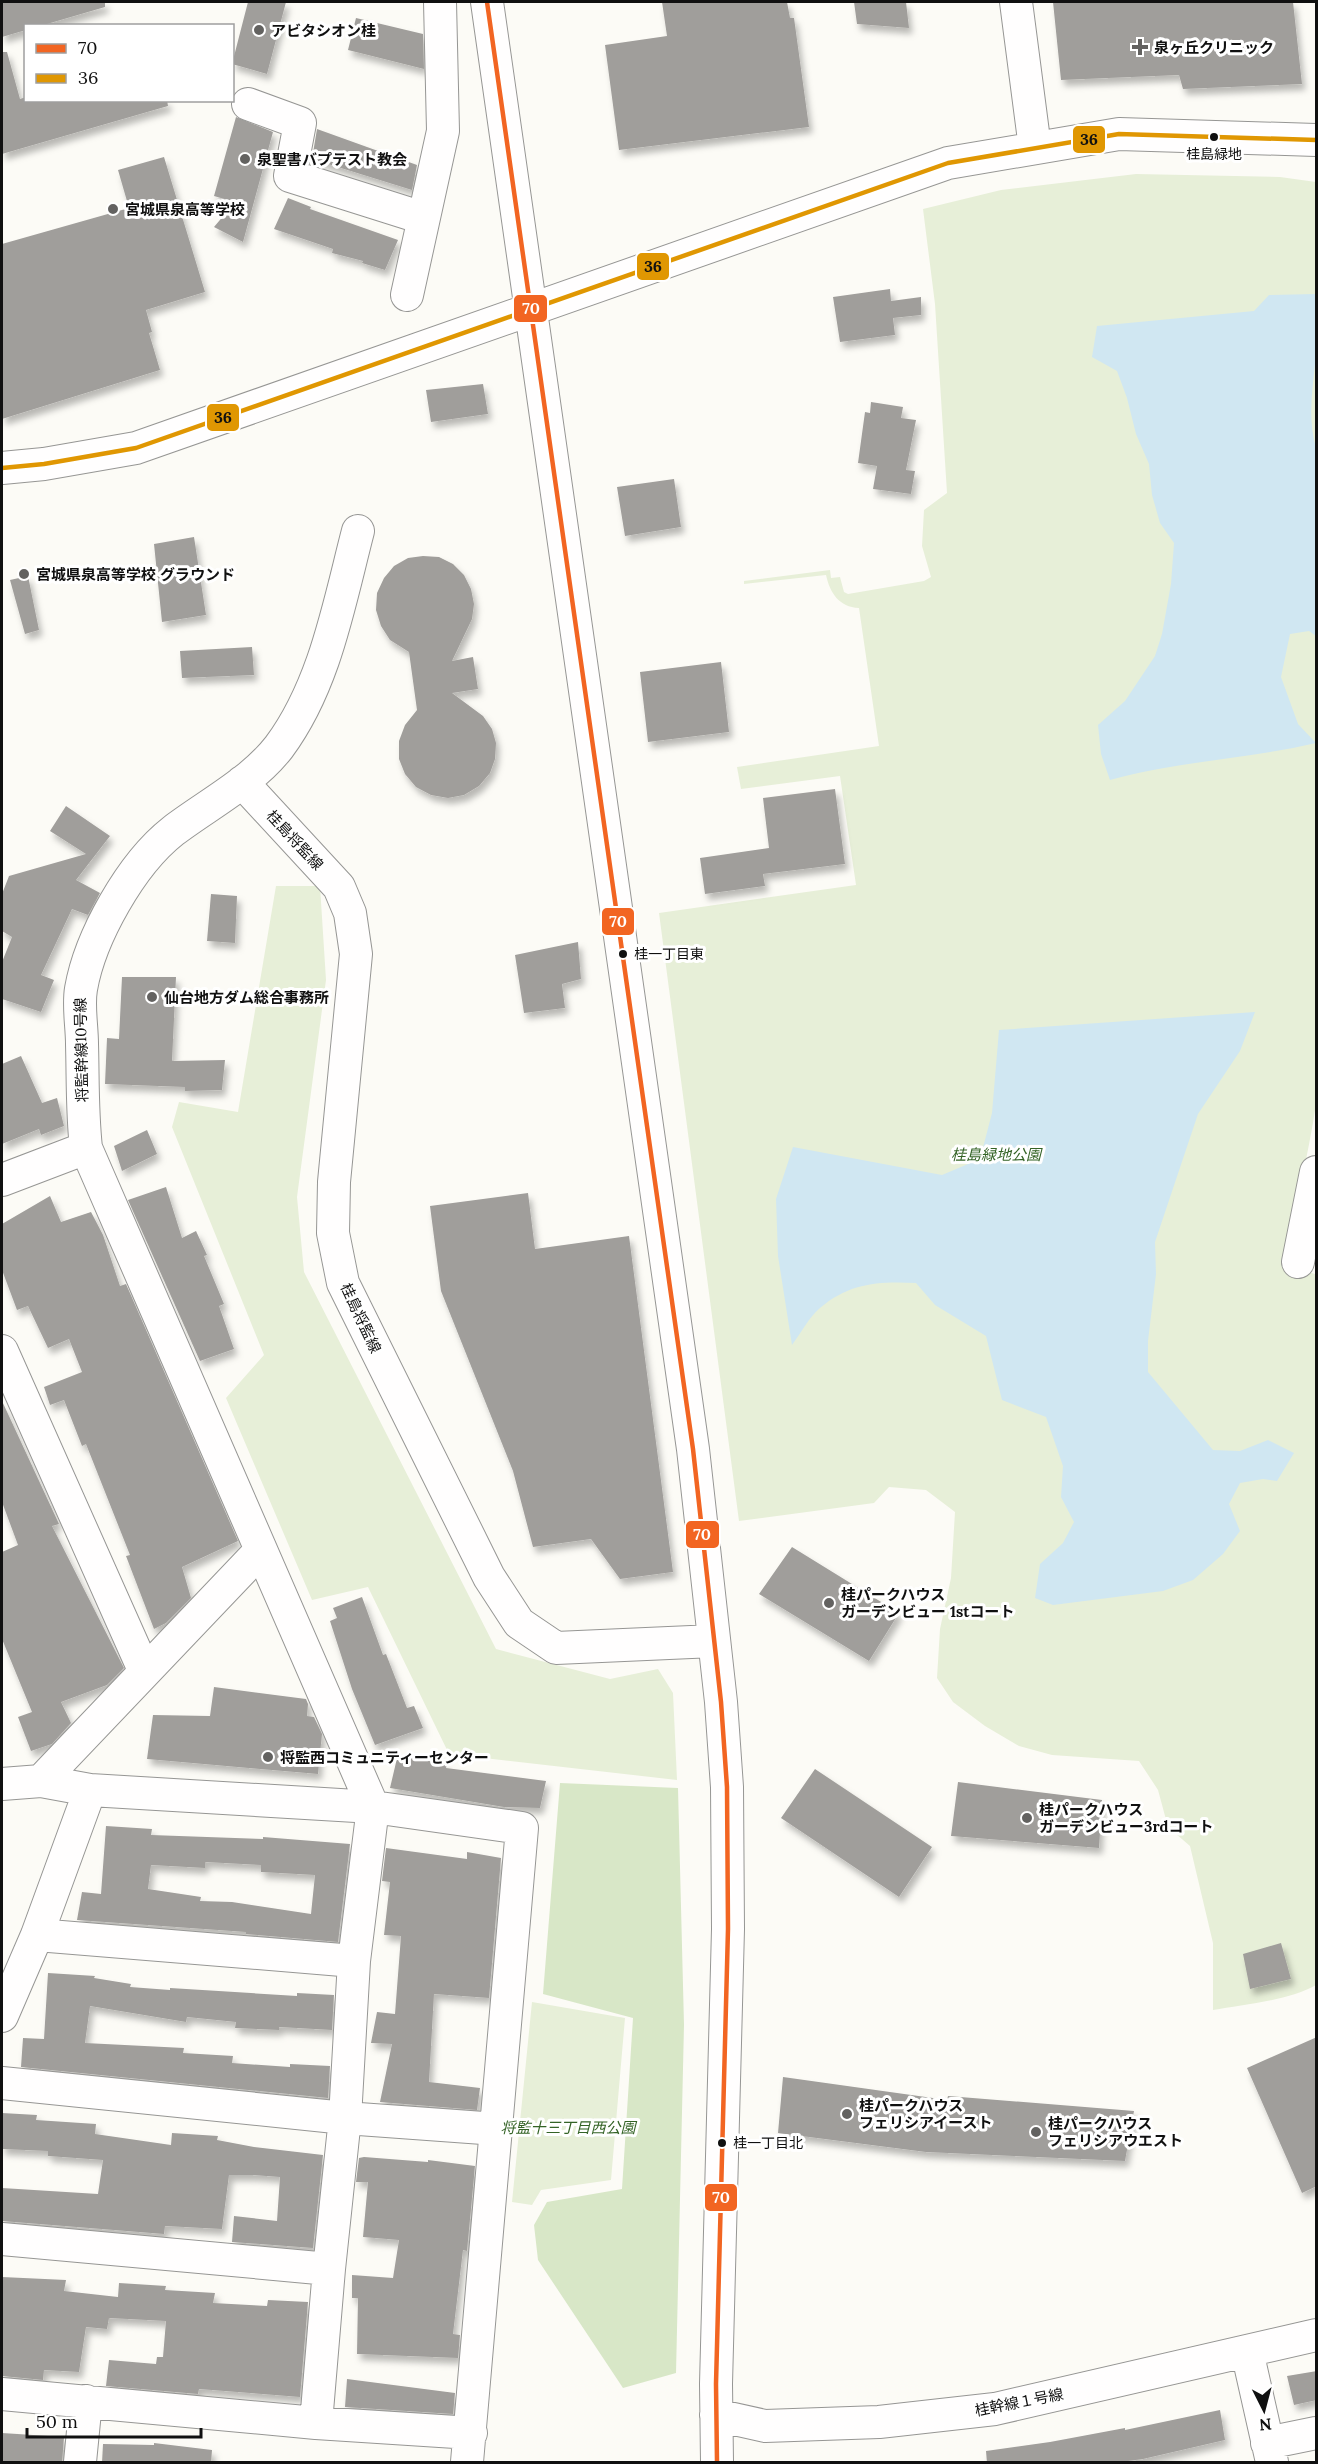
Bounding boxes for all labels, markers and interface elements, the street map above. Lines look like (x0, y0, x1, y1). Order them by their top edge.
place label: アビタシオン桂 (271, 21, 376, 40)
marker: アビタシオン桂 (252, 23, 266, 37)
legend (24, 24, 234, 102)
text: 70 (78, 36, 97, 59)
marker: 泉ヶ丘クリニック (1131, 38, 1149, 56)
place label: 泉ヶ丘クリニック (1154, 38, 1274, 57)
text: 36 (78, 66, 98, 89)
line badge: 36 (1072, 125, 1106, 154)
text: 36 (1080, 129, 1098, 149)
marker: 桂島緑地 (1208, 131, 1220, 143)
place label: 桂島緑地 (1186, 145, 1242, 163)
place label: 泉聖書バプテスト教会 (257, 150, 407, 169)
marker: 泉聖書バプテスト教会 (238, 152, 252, 166)
place label: 宮城県泉高等学校 (125, 200, 245, 219)
marker: 宮城県泉高等学校 (106, 202, 120, 216)
line badge: 36 (636, 252, 670, 281)
text: 36 (644, 256, 662, 276)
line badge: 70 (513, 294, 548, 323)
text: 70 (522, 298, 540, 318)
line badge: 36 (206, 403, 240, 432)
text: 36 (214, 407, 232, 427)
place label: 宮城県泉高等学校 グラウンド (36, 565, 235, 584)
marker: 宮城県泉高等学校 グラウンド (17, 567, 31, 581)
street label: 桂島将監線 (262, 806, 328, 874)
line badge: 70 (601, 907, 635, 936)
text: 70 (609, 911, 627, 931)
place label: 桂一丁目東 (634, 945, 704, 963)
marker: 桂一丁目東 (617, 948, 629, 960)
place label: 仙台地方ダム総合事務所 (164, 988, 329, 1007)
marker: 仙台地方ダム総合事務所 (145, 990, 159, 1004)
street label: 将監幹線10号線 (71, 997, 91, 1103)
park label: 桂島緑地公園 (951, 1145, 1043, 1164)
street label: 桂島将監線 (337, 1280, 385, 1356)
line badge: 70 (685, 1520, 720, 1549)
text: 70 (693, 1524, 711, 1544)
place label: 桂パークハウス ガーデンビュー 1stコート (841, 1585, 1015, 1621)
marker: 桂パークハウス ガーデンビュー 1stコート (822, 1596, 836, 1610)
place label: 将監西コミュニティーセンター (280, 1748, 489, 1767)
marker: 将監西コミュニティーセンター (261, 1750, 275, 1764)
place label: 桂パークハウス ガーデンビュー3rdコート (1039, 1800, 1213, 1836)
marker: 桂パークハウス ガーデンビュー3rdコート (1020, 1811, 1034, 1825)
place label: 桂パークハウス フェリシアイースト (859, 2096, 993, 2132)
marker: 桂パークハウス フェリシアイースト (840, 2107, 854, 2121)
place label: 桂パークハウス フェリシアウエスト (1048, 2114, 1183, 2150)
park label: 将監十三丁目西公園 (500, 2118, 637, 2137)
marker: 桂パークハウス フェリシアウエスト (1029, 2125, 1043, 2139)
place label: 桂一丁目北 (733, 2134, 803, 2152)
marker: 桂一丁目北 (716, 2137, 728, 2149)
line badge: 70 (704, 2183, 738, 2212)
text: 70 (712, 2187, 730, 2207)
north arrow (1234, 2380, 1294, 2440)
street label: 桂幹線１号線 (973, 2384, 1065, 2420)
scale bar (27, 2401, 201, 2439)
text: 50 m (36, 2410, 78, 2433)
text: N (1258, 2414, 1273, 2436)

